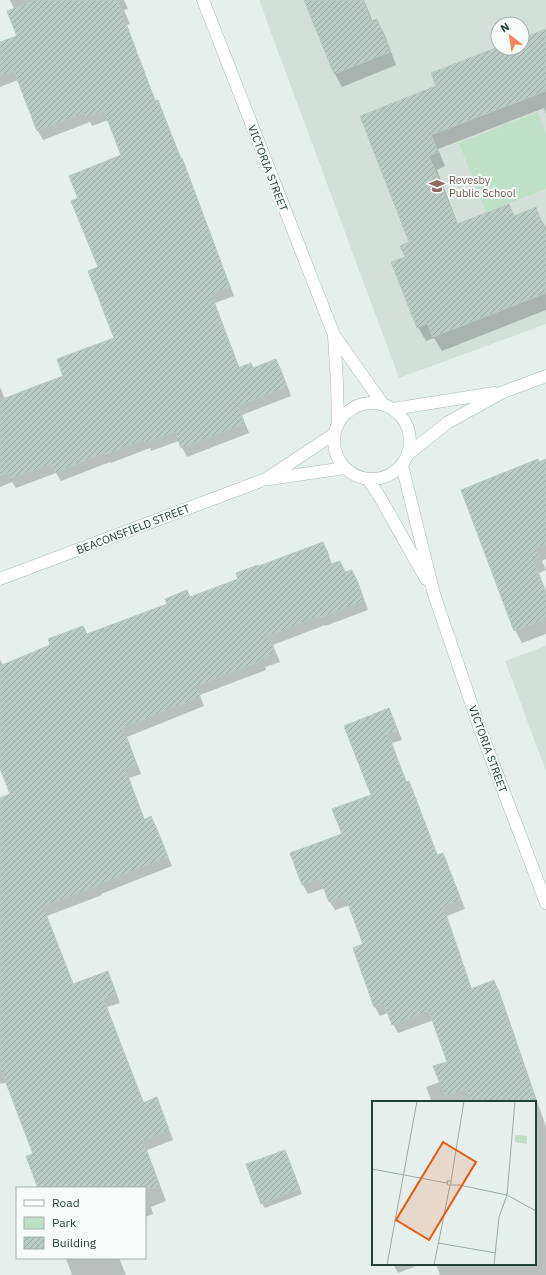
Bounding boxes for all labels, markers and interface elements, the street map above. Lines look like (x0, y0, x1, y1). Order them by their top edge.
north arrow (490, 16, 530, 56)
text: N (498, 19, 512, 35)
street label: VICTORIA STREET (245, 123, 291, 214)
place label: Revesby Public School (449, 173, 516, 200)
school or university icon: Revesby Public School (428, 177, 446, 195)
street label: BEACONSFIELD STREET (74, 501, 192, 557)
street label: VICTORIA STREET (466, 704, 510, 795)
inset map (372, 1101, 536, 1265)
legend (16, 1187, 146, 1259)
text: Road (52, 1195, 80, 1210)
text: Park (52, 1215, 77, 1230)
text: Building (52, 1235, 97, 1250)

